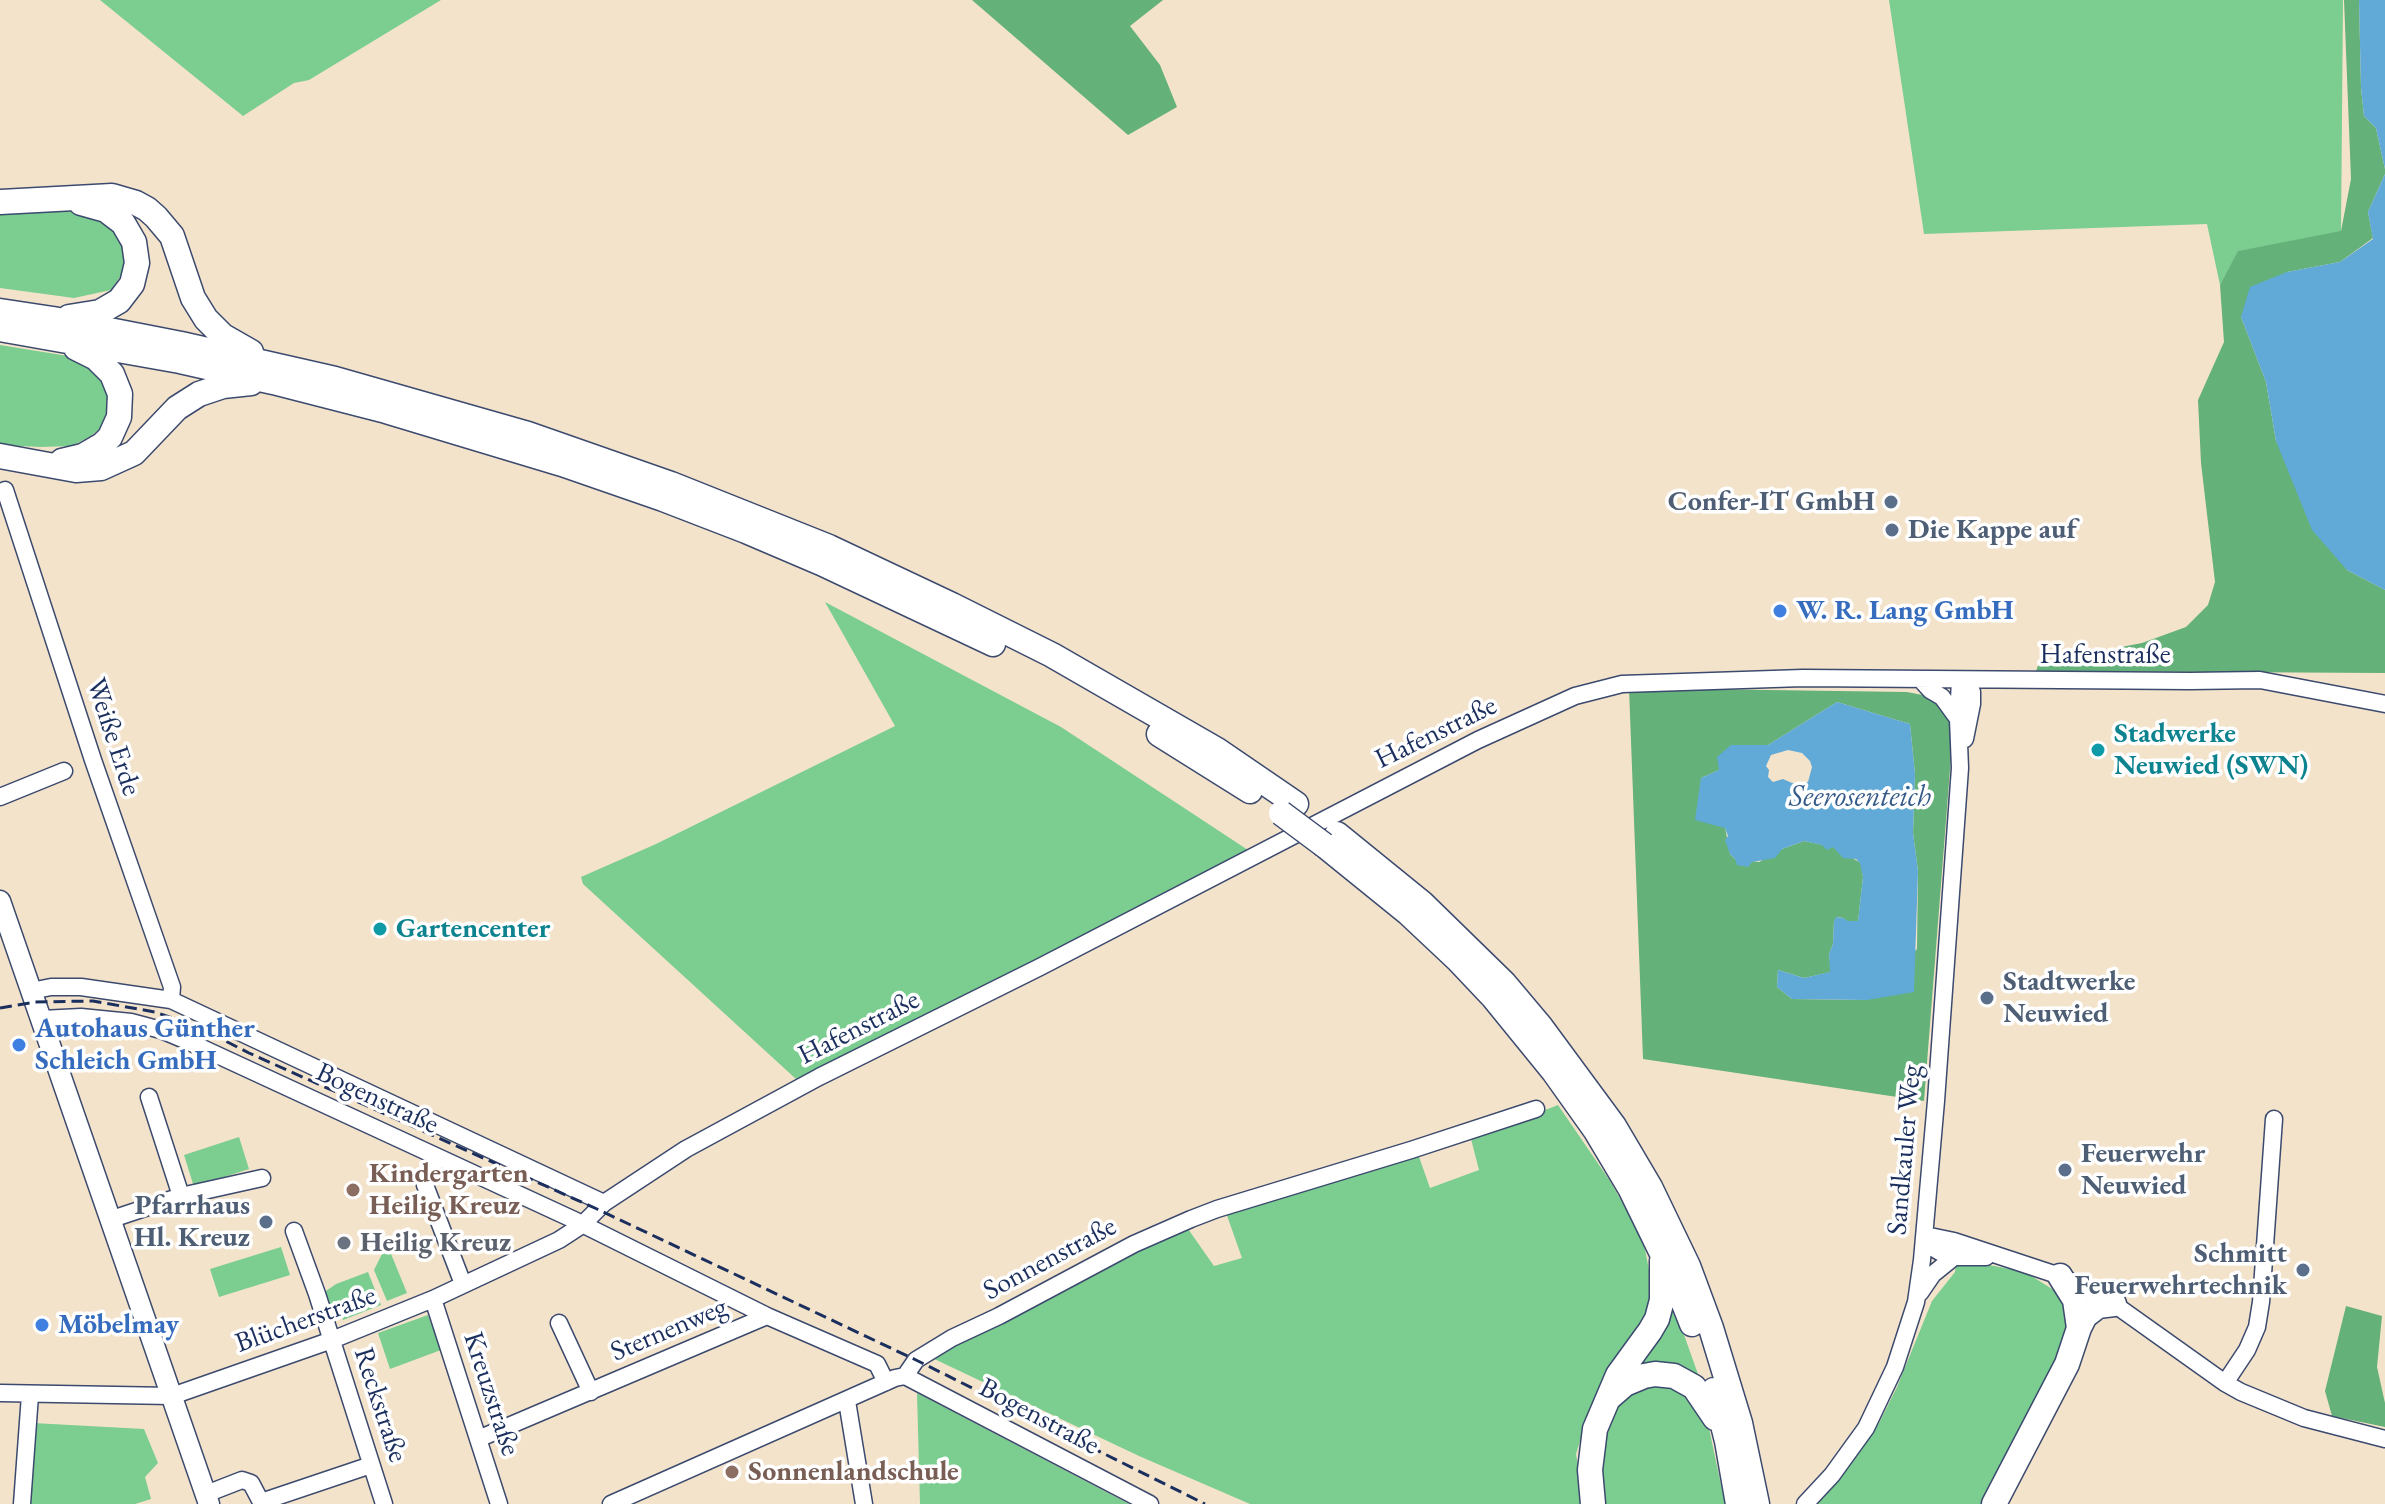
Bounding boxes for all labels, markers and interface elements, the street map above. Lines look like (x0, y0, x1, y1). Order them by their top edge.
place label: Confer-IT GmbH (1668, 485, 1875, 519)
marker: Confer-IT GmbH (1882, 493, 1900, 511)
place label: Die Kappe auf (1908, 513, 2077, 547)
marker: Die Kappe auf (1883, 521, 1901, 539)
place label: W. R. Lang GmbH (1796, 594, 2014, 628)
marker: W. R. Lang GmbH (1771, 602, 1789, 620)
street label: Hafenstraße (2039, 638, 2171, 672)
street label: Weiße Erde (78, 674, 148, 800)
street label: Hafenstraße (1370, 689, 1502, 777)
place label: Stadwerke Neuwied (SWN) (2114, 717, 2308, 783)
marker: Stadwerke Neuwied (SWN) (2089, 741, 2107, 759)
water label: Seerosenteich (1789, 780, 1931, 816)
place label: Gartencenter (396, 912, 550, 946)
marker: Gartencenter (371, 920, 389, 938)
place label: Stadtwerke Neuwied (2003, 965, 2135, 1031)
street label: Hafenstraße (793, 983, 925, 1073)
marker: Stadtwerke Neuwied (1978, 989, 1996, 1007)
place label: Autohaus Günther Schleich GmbH (35, 1012, 255, 1078)
marker: Autohaus Günther Schleich GmbH (10, 1036, 28, 1054)
street label: Bogenstraße (310, 1056, 444, 1142)
street label: Sandkauler Weg (1881, 1063, 1929, 1237)
place label: Feuerwehr Neuwied (2081, 1137, 2205, 1203)
place label: Kindergarten Heilig Kreuz (369, 1157, 529, 1223)
marker: Feuerwehr Neuwied (2056, 1161, 2074, 1179)
marker: Kindergarten Heilig Kreuz (344, 1181, 362, 1199)
place label: Pfarrhaus Hl. Kreuz (134, 1189, 250, 1255)
street label: Sonnenstraße (978, 1210, 1122, 1308)
marker: Pfarrhaus Hl. Kreuz (257, 1213, 275, 1231)
place label: Heilig Kreuz (360, 1226, 511, 1260)
marker: Heilig Kreuz (335, 1234, 353, 1252)
place label: Schmitt Feuerwehrtechnik (2074, 1237, 2287, 1303)
marker: Schmitt Feuerwehrtechnik (2294, 1261, 2312, 1279)
street label: Blücherstraße (231, 1279, 381, 1361)
street label: Sternenweg (606, 1290, 732, 1370)
place label: Möbelmay (58, 1308, 179, 1342)
marker: Möbelmay (33, 1316, 51, 1334)
street label: Kreuzstraße (455, 1328, 527, 1460)
street label: Reckstraße (346, 1343, 414, 1467)
street label: Bogenstraße (973, 1371, 1105, 1463)
place label: Sonnenlandschule (748, 1455, 959, 1489)
marker: Sonnenlandschule (723, 1463, 741, 1481)

